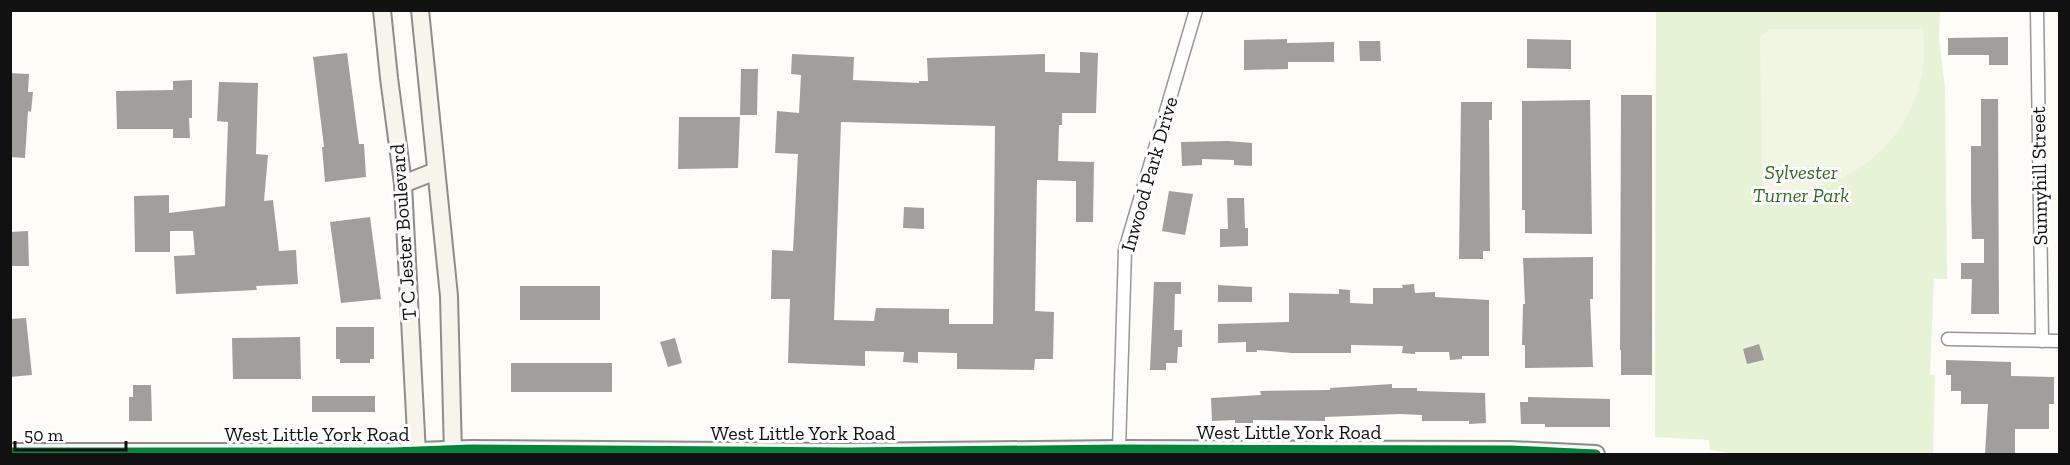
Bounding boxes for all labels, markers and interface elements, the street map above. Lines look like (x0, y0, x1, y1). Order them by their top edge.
street label: Inwood Park Drive (1115, 94, 1183, 254)
street label: Sunnyhill Street (2026, 106, 2052, 246)
street label: T C Jester Boulevard (385, 143, 421, 321)
park label: Sylvester Turner Park (1753, 160, 1849, 207)
scale bar (15, 414, 126, 452)
street label: West Little York Road (1197, 420, 1382, 444)
street label: West Little York Road (711, 421, 896, 445)
street label: West Little York Road (225, 422, 410, 446)
text: 50 m (24, 424, 64, 446)

